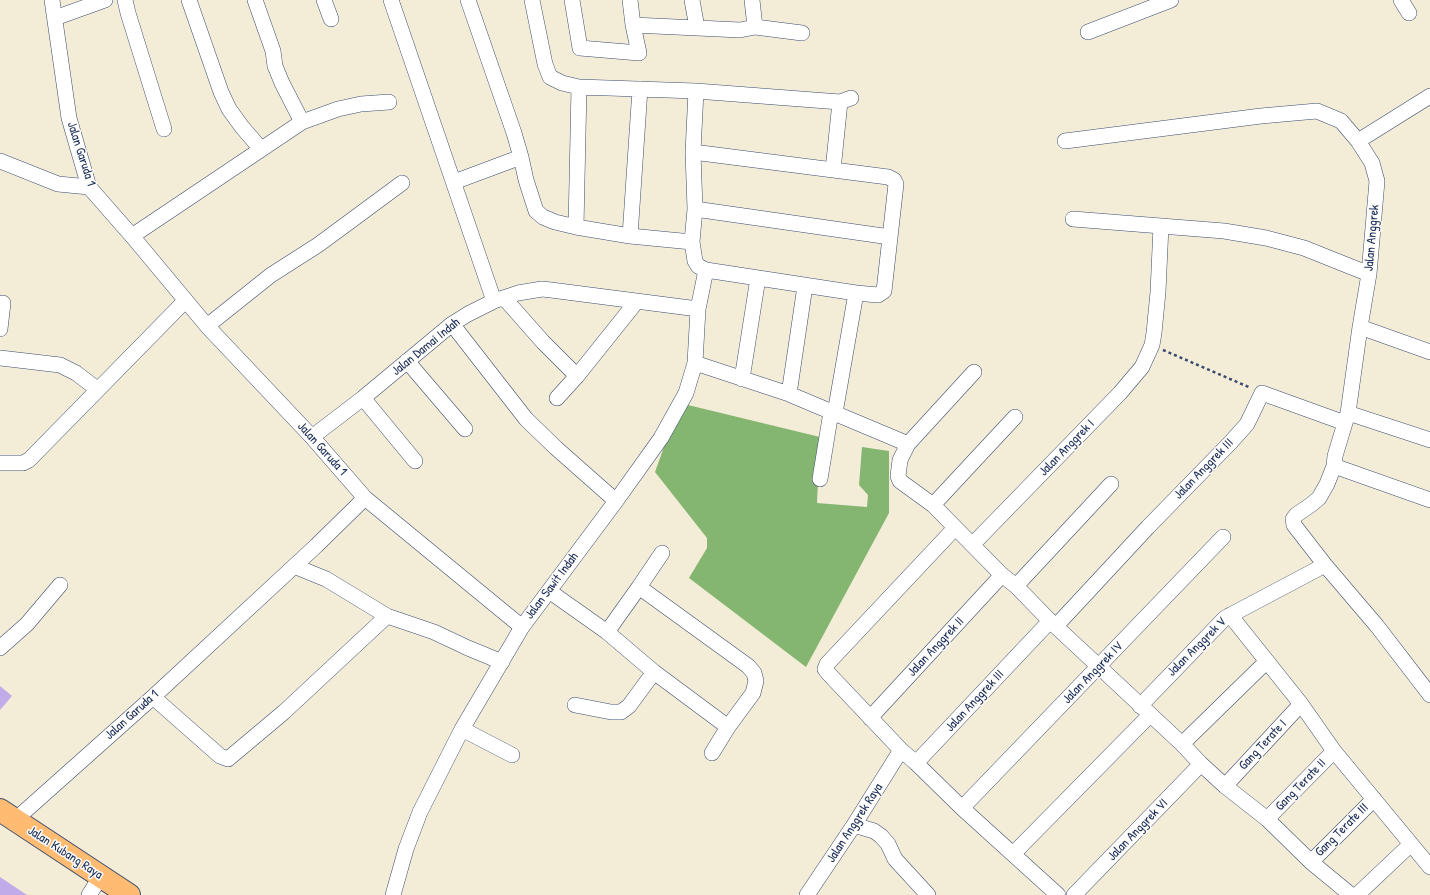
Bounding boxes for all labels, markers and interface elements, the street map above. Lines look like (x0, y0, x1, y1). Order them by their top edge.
street label: Jalan Garuda 1 (63, 120, 99, 188)
street label: Jalan Anggrek (1361, 204, 1383, 272)
street label: Jalan Damai Indah (389, 315, 463, 379)
street label: Jalan Anggrek I (1036, 416, 1098, 480)
street label: Jalan Garuda 1 (294, 419, 350, 479)
street label: Jalan Anggrek III (1171, 435, 1237, 503)
street label: Jalan Sawit Indah (522, 550, 582, 622)
street label: Jalan Anggrek II (904, 614, 968, 680)
street label: Jalan Anggrek V (1164, 614, 1230, 680)
street label: Jalan Anggrek IV (1060, 639, 1126, 707)
street label: Jalan Anggrek III (942, 667, 1008, 735)
street label: Jalan Garuda 1 (102, 687, 162, 743)
street label: Gang Terate I (1236, 717, 1290, 773)
street label: Gang Terate II (1272, 756, 1330, 814)
street label: Jalan Anggrek Raya (824, 780, 886, 866)
street label: Jalan Anggrek VI (1105, 796, 1171, 864)
street label: Gang Terate III (1312, 800, 1372, 860)
street label: Jalan Kubang Raya (25, 823, 105, 883)

